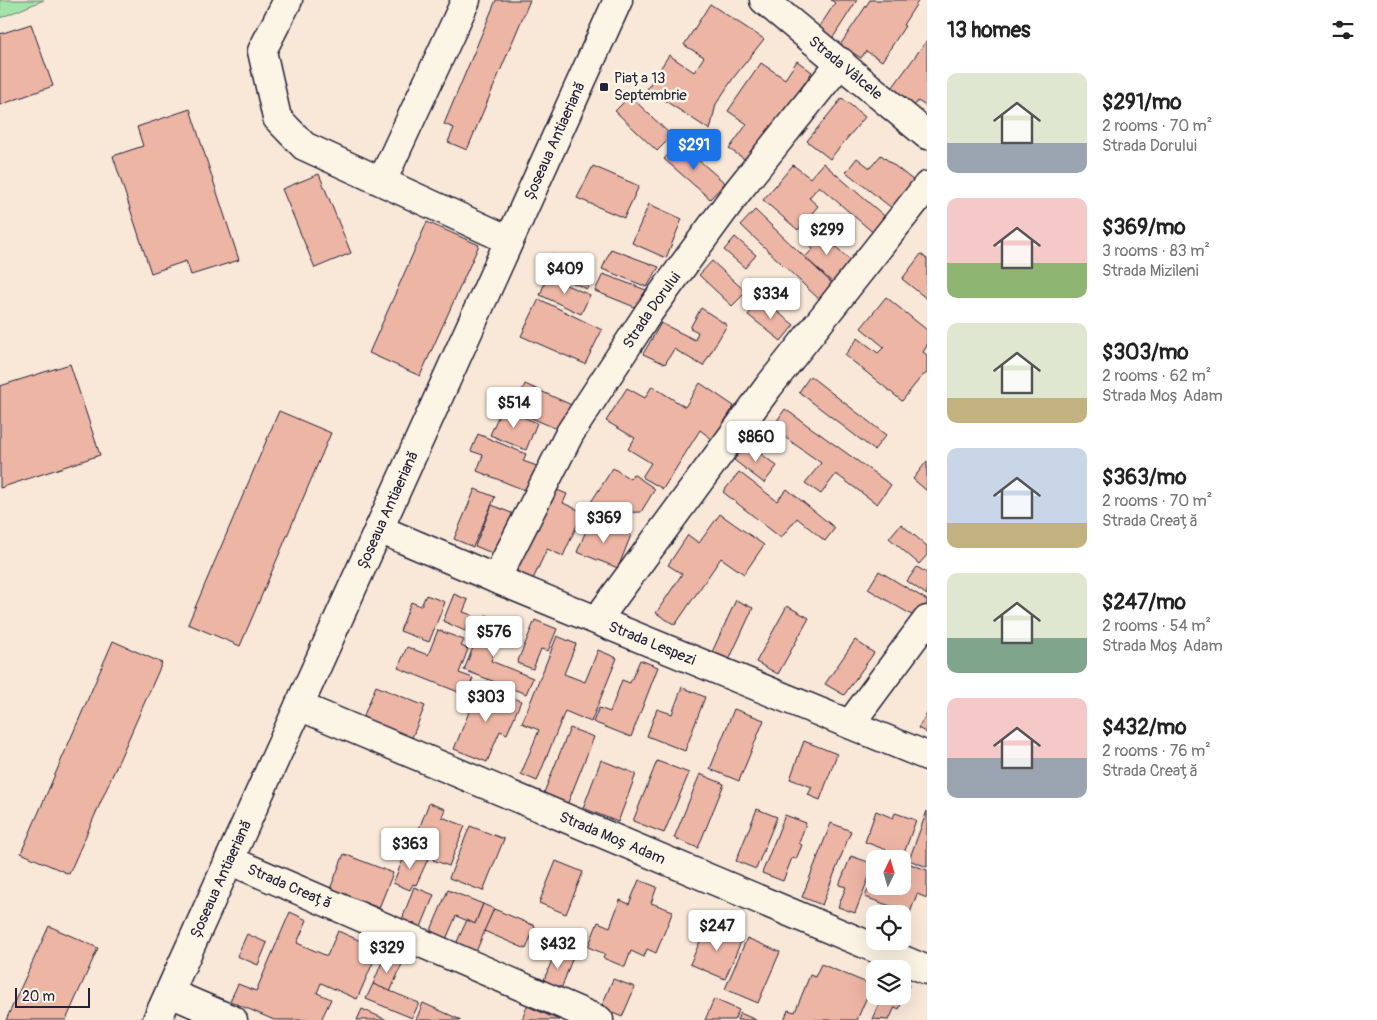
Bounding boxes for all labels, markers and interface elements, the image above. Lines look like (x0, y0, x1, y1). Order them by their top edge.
icon: filters (1329, 16, 1357, 44)
text: 13 homes (947, 17, 1030, 44)
street label: Strada Vâlcele (805, 31, 887, 104)
place label: Piața 13 Septembrie (614, 69, 687, 105)
street label: Șoseaua Antiaeriană (519, 79, 589, 203)
marker: Piața 13 Septembrie (598, 81, 610, 93)
text: $291/mo (1102, 89, 1182, 116)
icon: home (987, 93, 1047, 153)
text: 2 rooms · 70 m² (1102, 116, 1212, 136)
pin: $291 (664, 128, 724, 171)
text: $291 (678, 135, 710, 155)
text: Strada Dorului (1102, 136, 1197, 156)
pin: $299 (797, 214, 857, 256)
text: $369/mo (1102, 214, 1186, 241)
icon: home (987, 218, 1047, 278)
text: $299 (810, 220, 844, 240)
text: 3 rooms · 83 m² (1102, 241, 1210, 261)
pin: $409 (535, 252, 595, 295)
text: $409 (546, 259, 584, 279)
text: Strada Mizileni (1102, 261, 1199, 281)
street label: Strada Dorului (618, 268, 685, 352)
pin: $334 (741, 278, 801, 320)
text: $334 (753, 284, 789, 304)
text: $303/mo (1102, 339, 1189, 366)
icon: home (987, 343, 1047, 403)
text: 2 rooms · 62 m² (1102, 366, 1211, 386)
pin: $514 (484, 386, 544, 429)
text: Strada Moș Adam (1102, 386, 1223, 406)
text: $514 (498, 393, 530, 413)
pin: $860 (726, 420, 786, 463)
text: $860 (738, 427, 774, 447)
street label: Șoseaua Antiaeriană (353, 448, 423, 572)
text: $363/mo (1102, 464, 1187, 491)
icon: home (987, 468, 1047, 528)
text: 2 rooms · 70 m² (1102, 491, 1212, 511)
pin: $369 (574, 502, 634, 544)
text: $369 (586, 508, 622, 528)
text: Strada Creață (1102, 511, 1198, 531)
text: $247/mo (1102, 589, 1186, 616)
icon: home (987, 593, 1047, 653)
pin: $576 (464, 616, 524, 658)
text: 2 rooms · 54 m² (1102, 616, 1211, 636)
street label: Strada Lespezi (606, 617, 699, 670)
text: $576 (476, 622, 512, 642)
text: Strada Moș Adam (1102, 636, 1223, 656)
pin: $303 (456, 680, 516, 723)
text: $303 (467, 687, 505, 707)
text: $432/mo (1102, 714, 1186, 741)
icon: home (987, 718, 1047, 778)
text: 2 rooms · 76 m² (1102, 741, 1211, 761)
text: Strada Creață (1102, 761, 1198, 781)
street label: Strada Moș Adam (557, 807, 668, 868)
street label: Șoseaua Antiaeriană (186, 817, 256, 941)
pin: $363 (380, 828, 440, 870)
text: $363 (392, 834, 428, 854)
north arrow (866, 850, 911, 895)
map controls (866, 850, 911, 1005)
street label: Strada Creață (244, 860, 335, 913)
button: locate (866, 905, 911, 950)
pin: $247 (687, 910, 747, 952)
text: $247 (699, 916, 735, 936)
pin: $432 (528, 928, 588, 970)
pin: $329 (357, 932, 417, 974)
text: $432 (540, 934, 576, 954)
text: $329 (370, 938, 404, 958)
button: layers (866, 960, 911, 1005)
scale bar (15, 985, 90, 1008)
text: 20 m (22, 988, 55, 1005)

